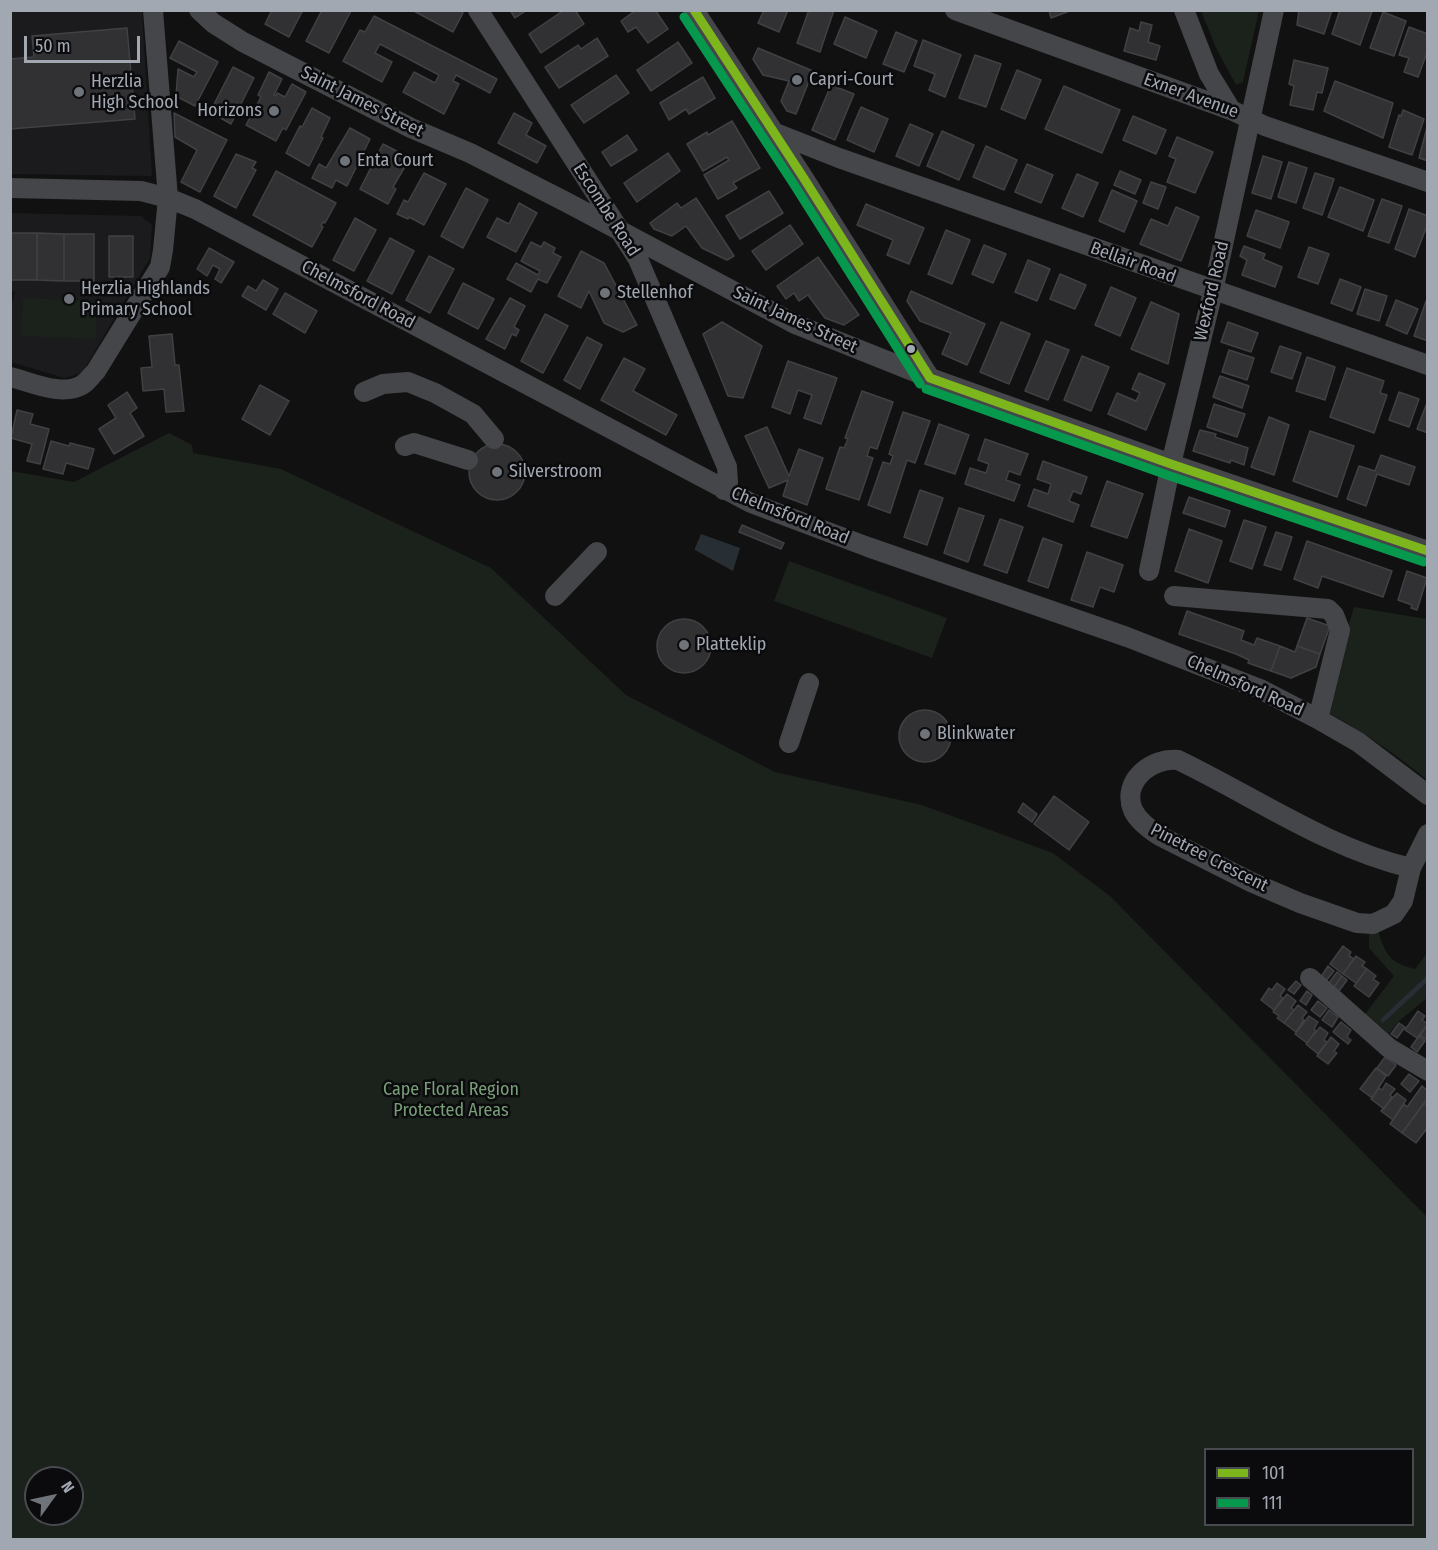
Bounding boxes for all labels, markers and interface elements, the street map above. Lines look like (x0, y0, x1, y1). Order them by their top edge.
scale bar (27, 24, 142, 62)
text: 50 m (35, 35, 71, 57)
street label: Saint James Street (297, 62, 427, 142)
place label: Capri-Court (809, 69, 894, 91)
street label: Exner Avenue (1141, 69, 1241, 123)
place label: Herzlia High School (91, 71, 178, 113)
marker: Capri-Court (790, 73, 804, 87)
marker: Herzlia High School (72, 85, 86, 99)
place label: Horizons (197, 100, 262, 122)
marker: Horizons (267, 104, 281, 118)
place label: Enta Court (357, 150, 433, 172)
marker: Enta Court (338, 154, 352, 168)
street label: Escombe Road (568, 159, 644, 261)
street label: Bellair Road (1087, 238, 1179, 288)
street label: Wexford Road (1190, 239, 1234, 343)
street label: Chelmsford Road (298, 256, 418, 334)
place label: Herzlia Highlands Primary School (81, 278, 210, 320)
place label: Stellenhof (617, 282, 693, 304)
street label: Saint James Street (729, 282, 861, 358)
marker: Stellenhof (598, 286, 612, 300)
marker: Herzlia Highlands Primary School (62, 292, 76, 306)
unlabelled marker (905, 343, 917, 355)
place label: Silverstroom (509, 461, 602, 483)
marker: Silverstroom (490, 465, 504, 479)
street label: Chelmsford Road (728, 483, 852, 549)
place label: Platteklip (696, 634, 766, 656)
marker: Platteklip (677, 638, 691, 652)
street label: Chelmsford Road (1183, 651, 1307, 721)
place label: Blinkwater (937, 723, 1015, 745)
marker: Blinkwater (918, 727, 932, 741)
street label: Pinetree Crescent (1147, 819, 1271, 897)
park label: Cape Floral Region Protected Areas (383, 1079, 519, 1122)
legend (1204, 1448, 1414, 1526)
text: 101 (1262, 1462, 1285, 1484)
north arrow (24, 1466, 84, 1526)
text: N (57, 1478, 78, 1496)
text: 111 (1262, 1492, 1283, 1514)

